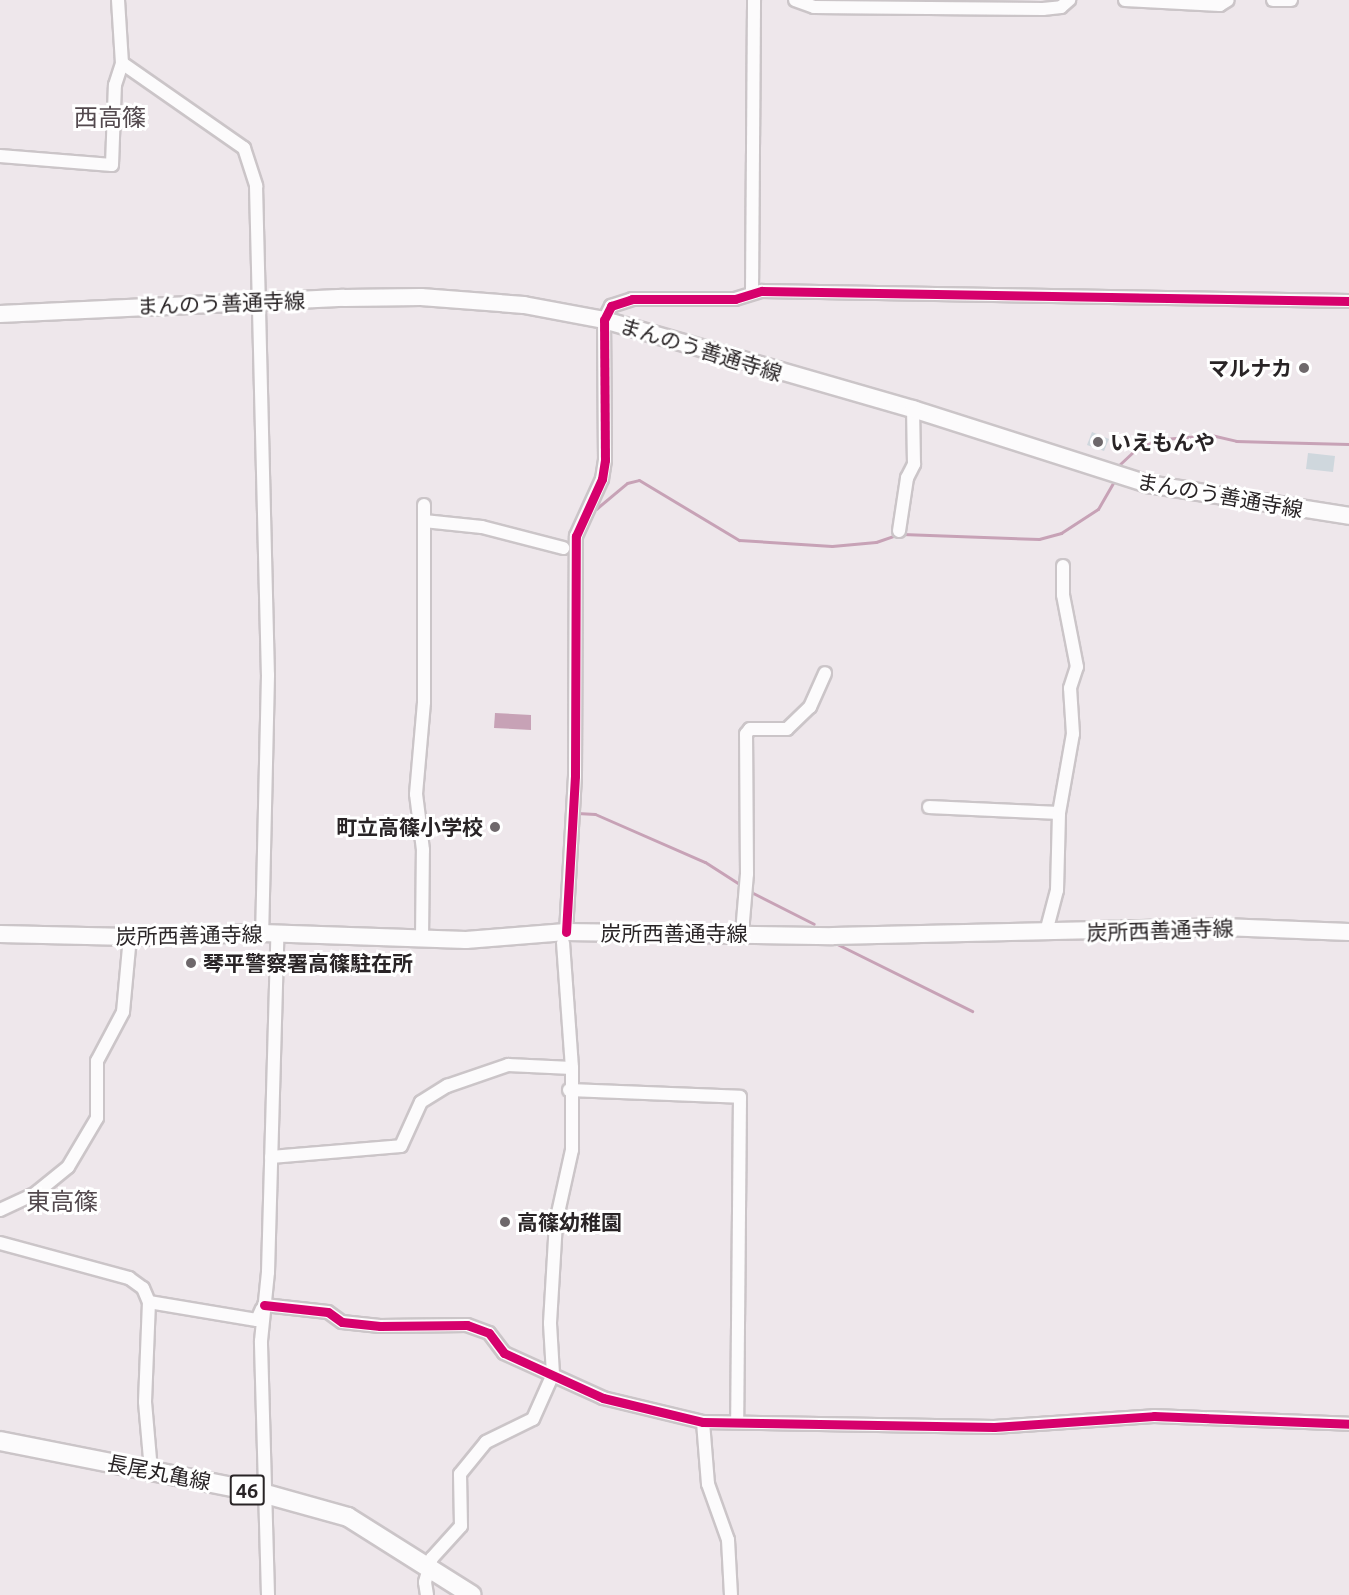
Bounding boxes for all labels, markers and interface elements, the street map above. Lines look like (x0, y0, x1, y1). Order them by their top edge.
district label: 西高篠 (74, 104, 146, 132)
street label: まんのう善通寺線 (137, 287, 305, 319)
street label: まんのう善通寺線 (617, 312, 785, 386)
place label: マルナカ (1208, 355, 1292, 381)
marker: マルナカ (1297, 361, 1311, 375)
place label: いえもんや (1110, 429, 1215, 455)
marker: いえもんや (1091, 435, 1105, 449)
street label: まんのう善通寺線 (1135, 468, 1305, 522)
place label: 町立高篠小学校 (336, 814, 483, 840)
marker: 町立高篠小学校 (488, 820, 502, 834)
street label: 炭所西善通寺線 (1086, 915, 1234, 945)
street label: 炭所西善通寺線 (601, 920, 747, 946)
street label: 炭所西善通寺線 (115, 921, 263, 949)
place label: 琴平警察署高篠駐在所 (203, 950, 413, 976)
marker: 琴平警察署高篠駐在所 (184, 956, 198, 970)
district label: 東高篠 (26, 1188, 98, 1216)
place label: 高篠幼稚園 (517, 1209, 622, 1235)
marker: 高篠幼稚園 (498, 1215, 512, 1229)
street label: 長尾丸亀線 (105, 1450, 213, 1494)
road number: 46 (229, 1473, 265, 1507)

